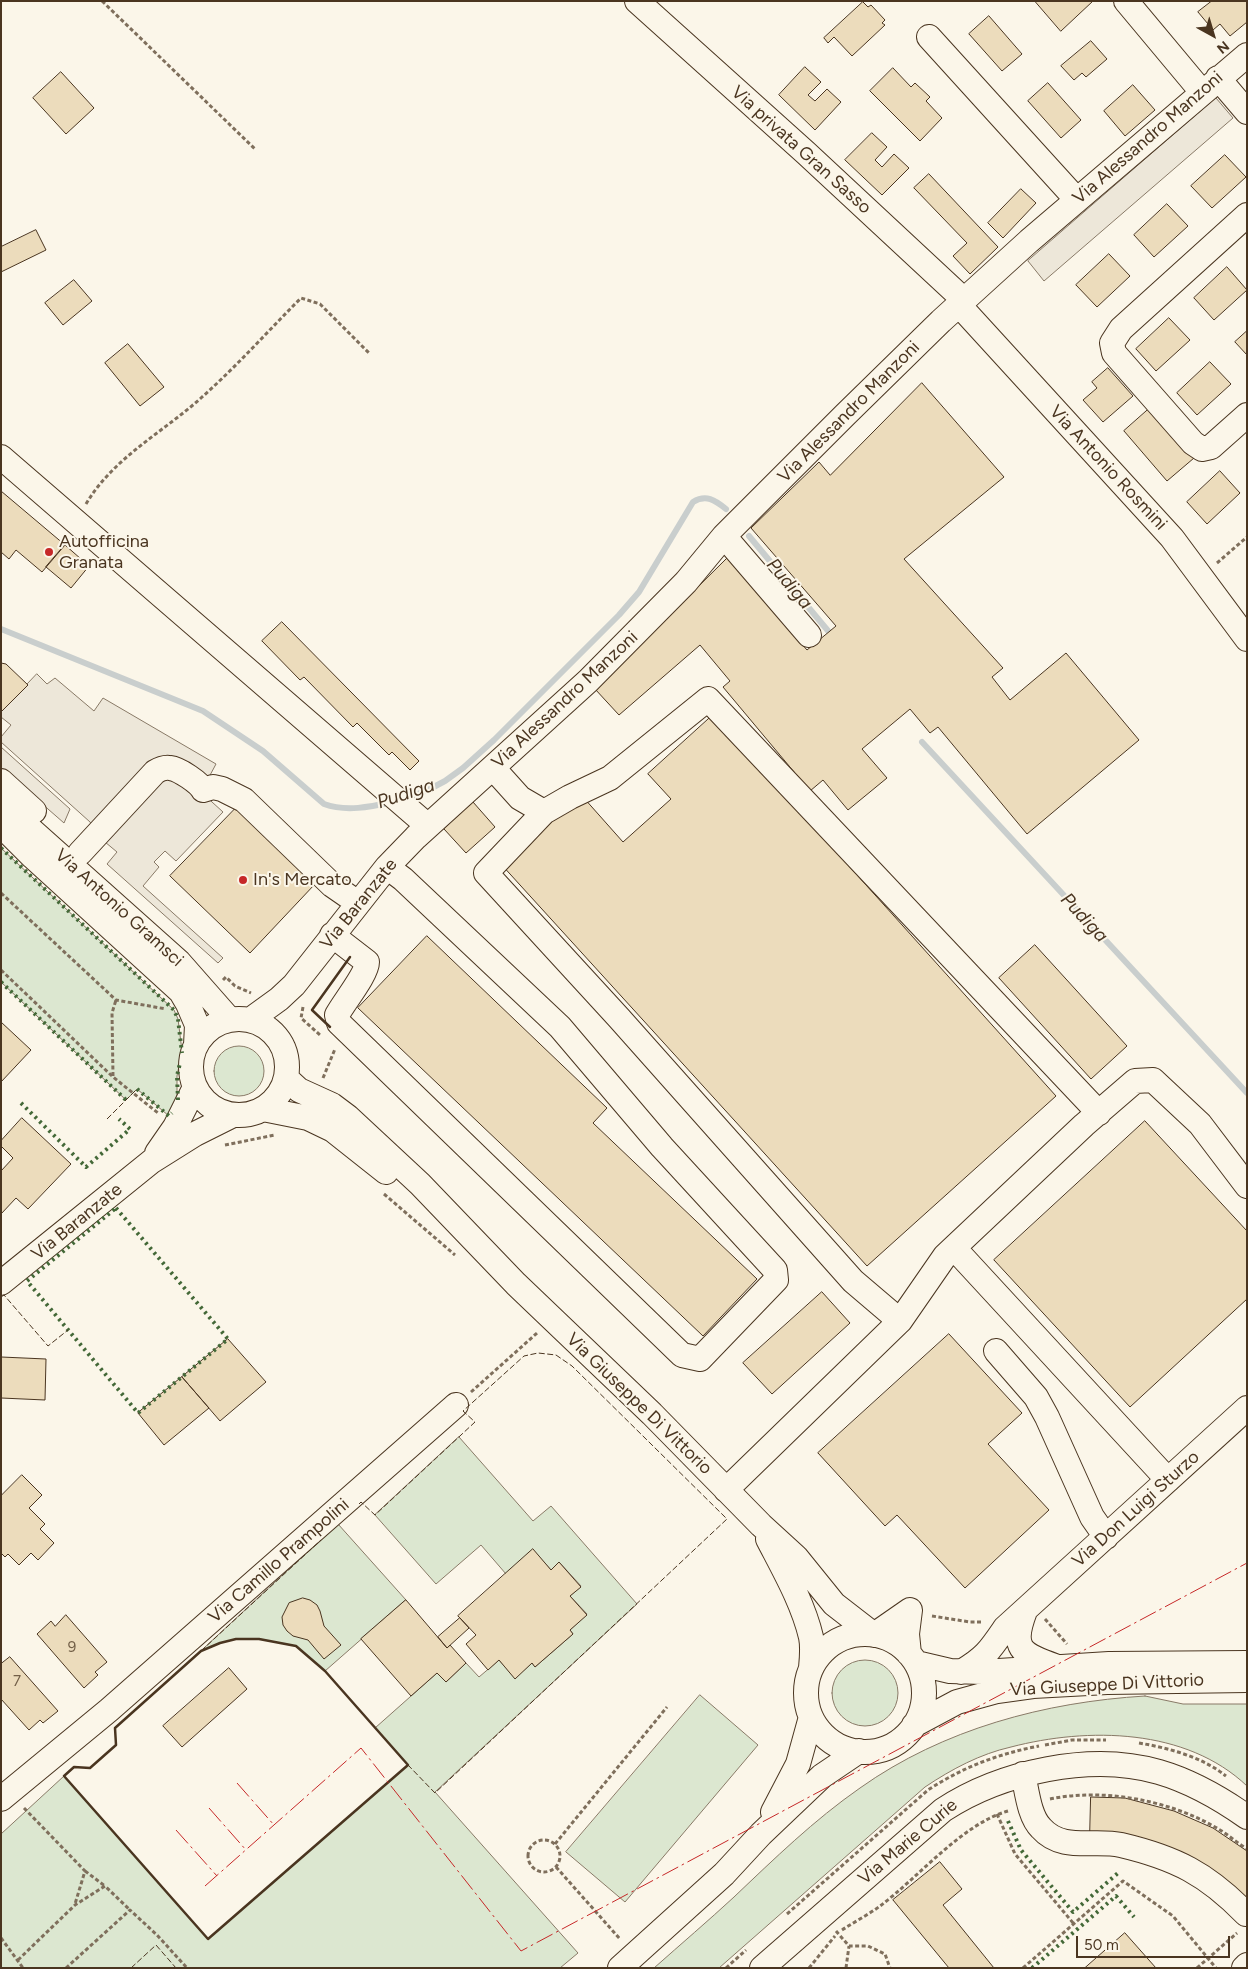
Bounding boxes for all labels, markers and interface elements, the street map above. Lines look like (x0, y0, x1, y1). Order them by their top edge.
north arrow (1188, 10, 1238, 60)
text: N (1213, 37, 1232, 57)
street label: Via Alessandro Manzoni (1069, 67, 1227, 209)
street label: Via privata Gran Sasso (727, 81, 875, 219)
street label: Via Alessandro Manzoni (774, 337, 924, 487)
street label: Via Antonio Rosmini (1045, 401, 1171, 535)
place label: Autofficina Granata (59, 531, 149, 574)
marker: Autofficina Granata (43, 546, 55, 558)
water label: Pudiga (761, 554, 817, 614)
street label: Via Alessandro Manzoni (488, 627, 642, 773)
water label: Pudiga (374, 774, 438, 814)
street label: Via Antonio Gramsci (50, 845, 188, 971)
street label: Via Baranzate (316, 854, 402, 954)
place label: In's Mercato (253, 869, 352, 891)
marker: In's Mercato (237, 874, 249, 886)
water label: Pudiga (1055, 889, 1113, 947)
street label: Via Baranzate (27, 1179, 127, 1265)
street label: Via Giuseppe Di Vittorio (562, 1329, 716, 1479)
street label: Via Don Luigi Sturzo (1068, 1446, 1204, 1572)
street label: Via Camillo Prampolini (204, 1494, 354, 1628)
house number: 9 (68, 1639, 76, 1657)
street label: Via Giuseppe Di Vittorio (1009, 1669, 1205, 1701)
house number: 7 (13, 1673, 21, 1691)
street label: Via Marie Curie (854, 1794, 962, 1890)
scale bar (1078, 1926, 1232, 1958)
text: 50 m (1084, 1936, 1119, 1954)

